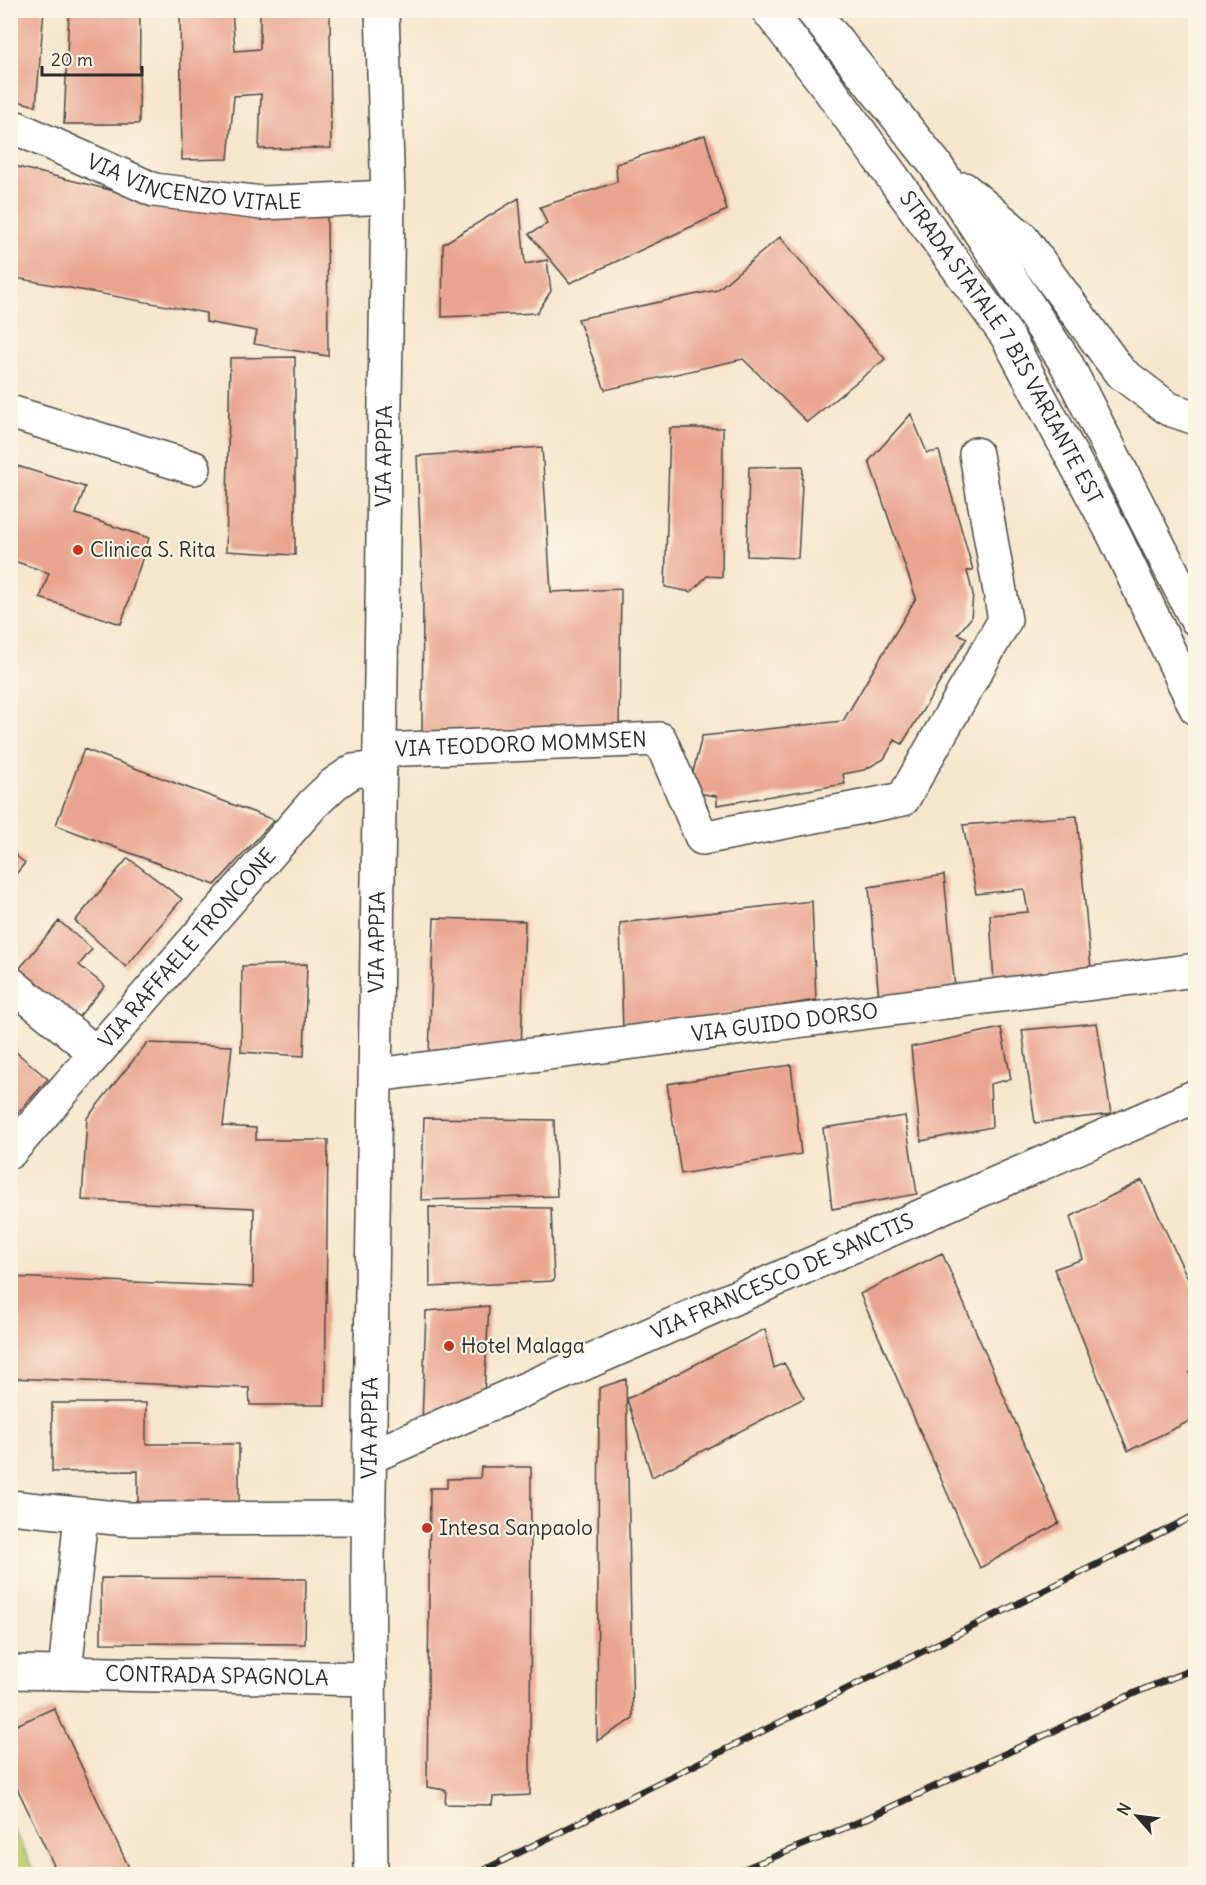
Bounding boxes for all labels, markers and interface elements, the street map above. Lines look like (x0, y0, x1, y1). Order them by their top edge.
scale bar (42, 39, 142, 77)
text: 20 m (51, 48, 93, 71)
street label: VIA VINCENZO VITALE (83, 147, 302, 216)
street label: STRADA STATALE 7 BIS VARIANTE EST (894, 186, 1109, 508)
street label: VIA APPIA (369, 405, 398, 507)
place label: Clinica S. Rita (90, 536, 216, 563)
marker: Clinica S. Rita (71, 543, 85, 557)
street label: VIA TEODORO MOMMSEN (395, 726, 647, 762)
street label: VIA RAFFAELE TRONCONE (92, 842, 281, 1054)
street label: VIA APPIA (362, 891, 391, 993)
street label: VIA GUIDO DORSO (690, 997, 880, 1048)
street label: VIA FRANCESCO DE SANCTIS (647, 1207, 918, 1346)
place label: Hotel Malaga (461, 1332, 585, 1359)
marker: Hotel Malaga (442, 1339, 456, 1353)
street label: VIA APPIA (355, 1377, 384, 1479)
place label: Intesa Sanpaolo (439, 1514, 593, 1541)
marker: Intesa Sanpaolo (420, 1521, 434, 1535)
street label: CONTRADA SPAGNOLA (105, 1660, 329, 1691)
north arrow (1107, 1786, 1167, 1846)
text: N (1112, 1799, 1135, 1819)

